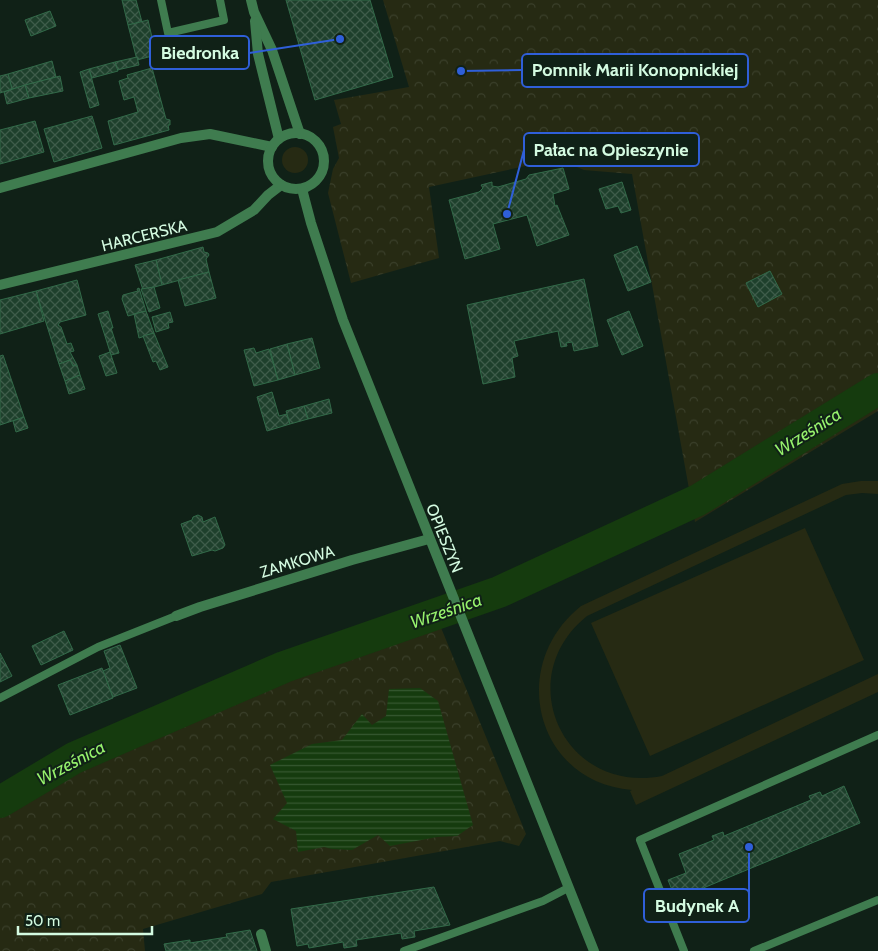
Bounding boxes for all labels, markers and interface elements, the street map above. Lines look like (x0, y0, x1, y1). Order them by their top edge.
callout: Biedronka (150, 36, 249, 69)
text: Biedronka (161, 42, 239, 64)
callout: Pomnik Marii Konopnickiej (522, 54, 748, 87)
text: Pomnik Marii Konopnickiej (532, 59, 738, 81)
callout: Pałac na Opieszynie (524, 133, 699, 166)
text: Pałac na Opieszynie (534, 139, 688, 161)
street label: HARCERSKA (99, 216, 189, 255)
water label: Wrześnica (771, 403, 845, 461)
street label: OPIESZYN (422, 501, 467, 576)
street label: ZAMKOWA (258, 541, 337, 582)
water label: Wrześnica (407, 588, 485, 634)
water label: Wrześnica (33, 736, 109, 790)
callout: Budynek A (644, 889, 749, 922)
text: Budynek A (655, 895, 740, 917)
scale bar (18, 904, 151, 936)
text: 50 m (25, 912, 60, 930)

